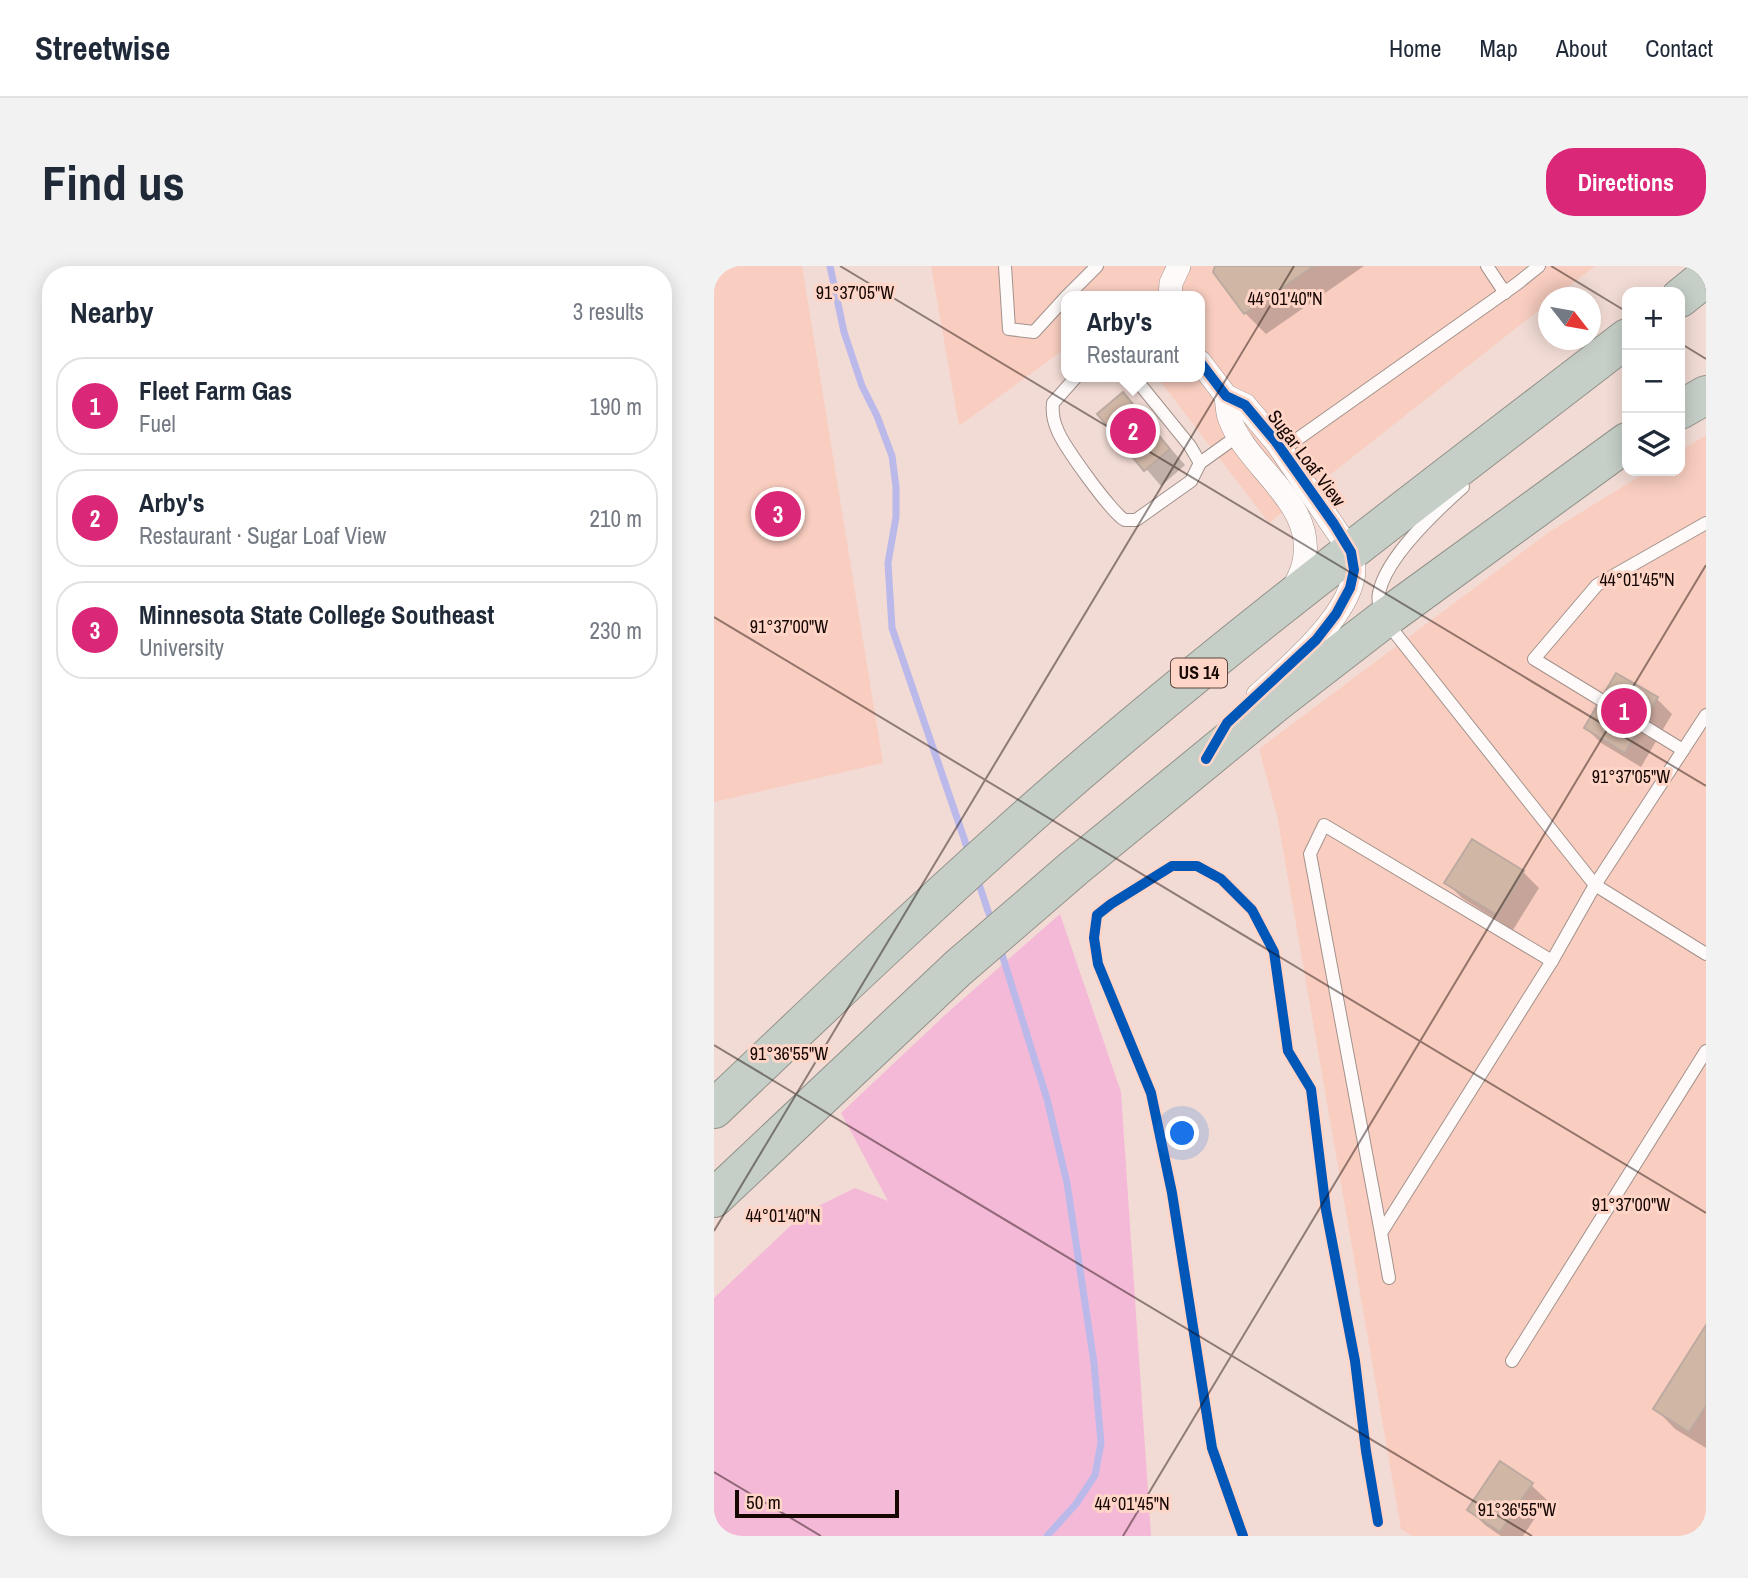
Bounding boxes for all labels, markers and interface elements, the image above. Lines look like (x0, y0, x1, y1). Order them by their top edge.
text: Streetwise (35, 26, 170, 70)
text: Home (1389, 32, 1441, 64)
text: Map (1479, 32, 1518, 64)
text: About (1556, 32, 1607, 64)
text: Contact (1645, 32, 1713, 64)
button: Directions (1546, 148, 1706, 216)
text: Find us (42, 149, 185, 215)
text: 91°37'05"W (816, 280, 894, 305)
text: 44°01'40"N (1247, 286, 1323, 311)
north arrow (1538, 287, 1601, 350)
map controls (1622, 287, 1685, 476)
button: + (1622, 287, 1685, 350)
popup (1061, 291, 1205, 382)
text: Nearby (70, 292, 153, 332)
text: 3 results (573, 296, 644, 327)
text: Arby's (1087, 304, 1152, 339)
text: Restaurant (1087, 339, 1179, 370)
button: − (1622, 350, 1685, 413)
text: Fleet Farm Gas (139, 373, 292, 408)
text: 1 (90, 391, 100, 422)
text: 190 m (590, 391, 642, 422)
street label: Sugar Loaf View (1262, 404, 1352, 512)
pin: 2 (1110, 405, 1156, 457)
text: Fuel (139, 408, 176, 439)
button: layers (1622, 413, 1685, 476)
text: Arby's (139, 485, 205, 520)
pin: 3 (755, 488, 801, 540)
text: 2 (90, 503, 100, 534)
text: 210 m (590, 503, 642, 534)
text: Restaurant · Sugar Loaf View (139, 520, 386, 551)
text: 44°01'45"N (1599, 567, 1675, 592)
text: Minnesota State College Southeast (139, 597, 494, 632)
text: 91°37'00"W (750, 614, 828, 639)
text: 3 (90, 615, 100, 646)
text: 230 m (590, 615, 642, 646)
text: University (139, 632, 224, 663)
road number: US 14 (1171, 659, 1227, 688)
pin: 1 (1601, 685, 1647, 737)
text: 91°37'05"W (1592, 764, 1670, 789)
text: 91°36'55"W (750, 1041, 828, 1066)
your location (1165, 1116, 1199, 1150)
text: 91°37'00"W (1592, 1192, 1670, 1217)
text: 44°01'40"N (745, 1203, 821, 1228)
scale bar (735, 1487, 900, 1519)
text: 50 m (746, 1489, 781, 1515)
text: 44°01'45"N (1094, 1491, 1170, 1516)
text: 91°36'55"W (1478, 1497, 1556, 1522)

